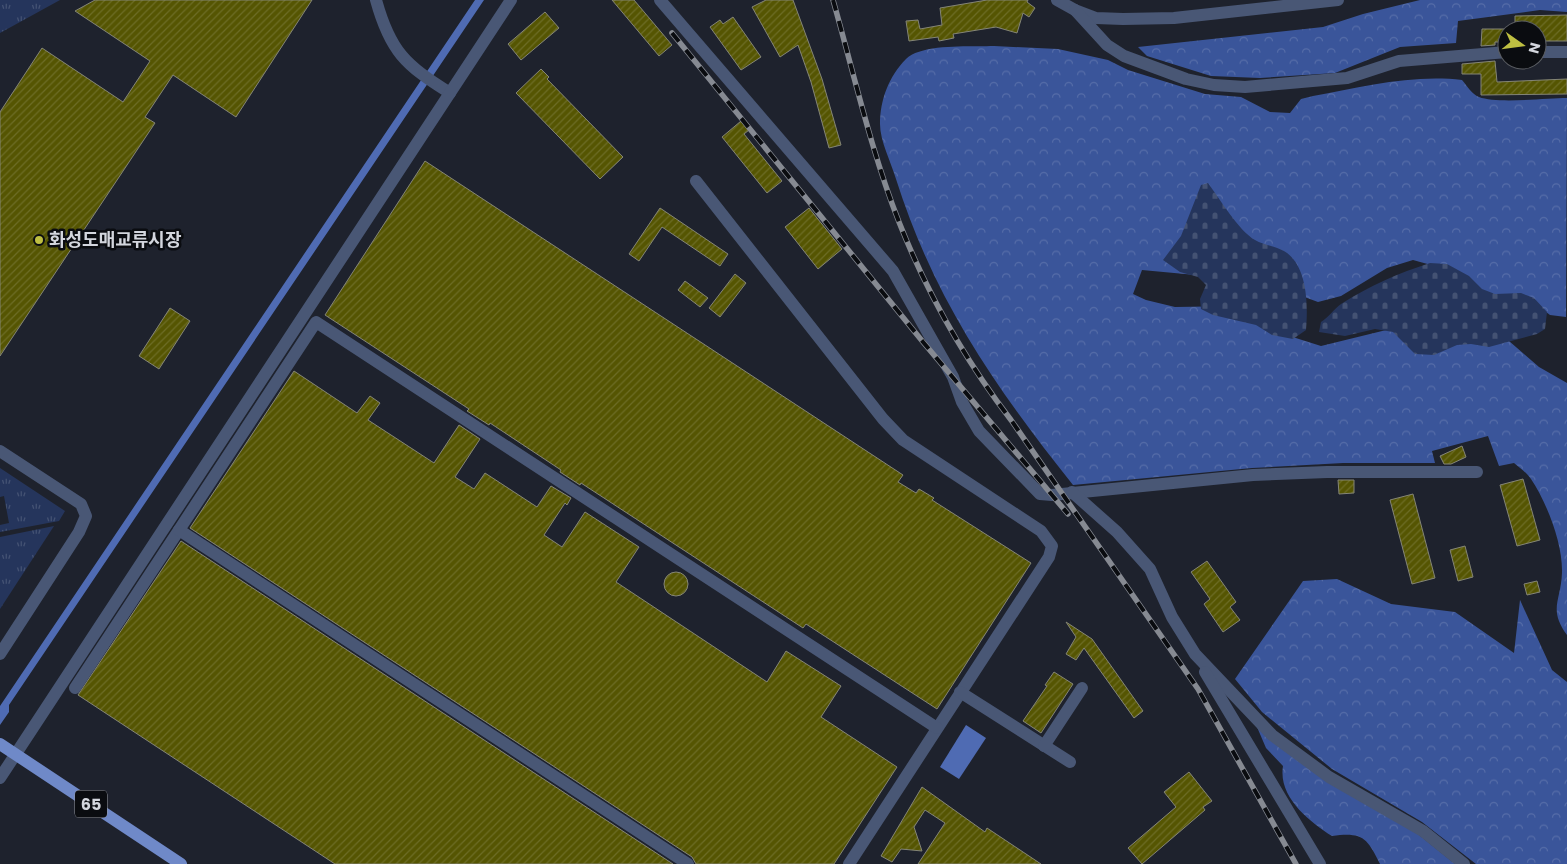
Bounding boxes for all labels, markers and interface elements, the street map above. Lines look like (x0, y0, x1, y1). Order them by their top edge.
north arrow (1497, 20, 1547, 70)
text: N (1524, 41, 1546, 56)
place label: 화성도매교류시장 (49, 227, 182, 252)
marker: 화성도매교류시장 (33, 234, 45, 246)
road number: 65 (75, 791, 107, 818)

